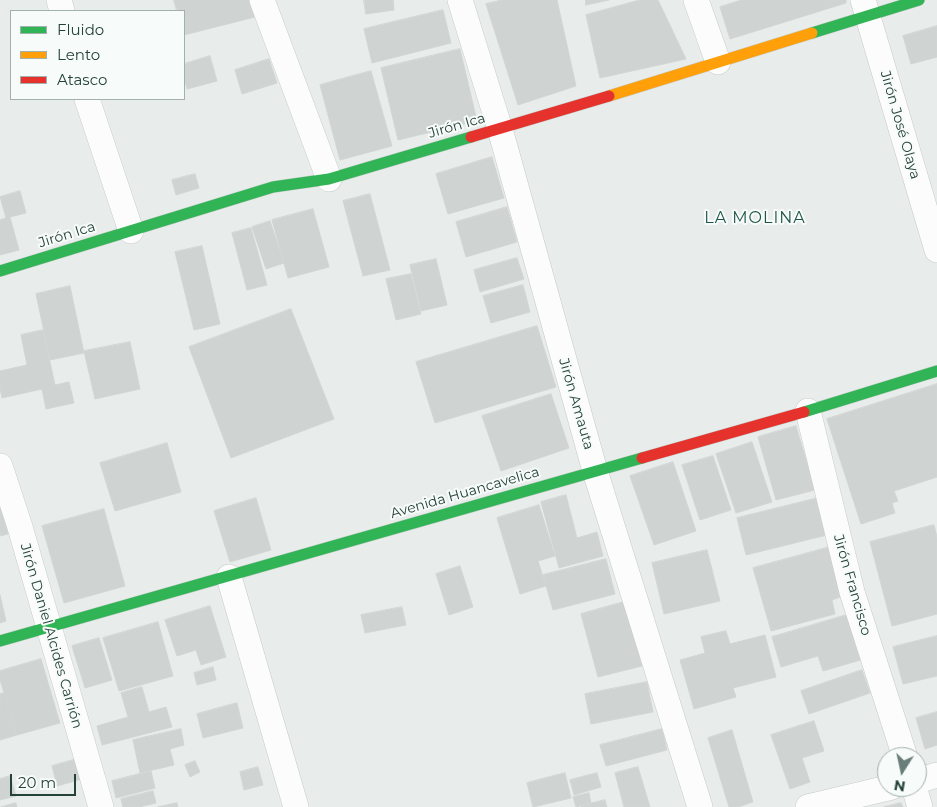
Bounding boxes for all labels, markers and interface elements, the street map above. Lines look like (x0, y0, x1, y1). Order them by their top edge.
legend (10, 10, 185, 100)
text: Fluido (57, 20, 104, 39)
text: Lento (57, 45, 100, 64)
street label: Jirón José Olaya (876, 69, 924, 181)
text: Atasco (57, 70, 107, 89)
street label: Jirón Ica (427, 110, 487, 142)
district label: LA MOLINA (703, 208, 807, 228)
street label: Jirón Ica (37, 218, 97, 252)
street label: Jirón Amauta (555, 356, 597, 452)
street label: Avenida Huancavelica (389, 464, 541, 522)
street label: Jirón Francisco (830, 532, 874, 638)
street label: Jirón Daniel Alcides Carrión (16, 541, 86, 731)
north arrow (877, 747, 927, 797)
scale bar (12, 764, 79, 796)
text: 20 m (18, 773, 56, 792)
text: N (892, 776, 907, 796)

